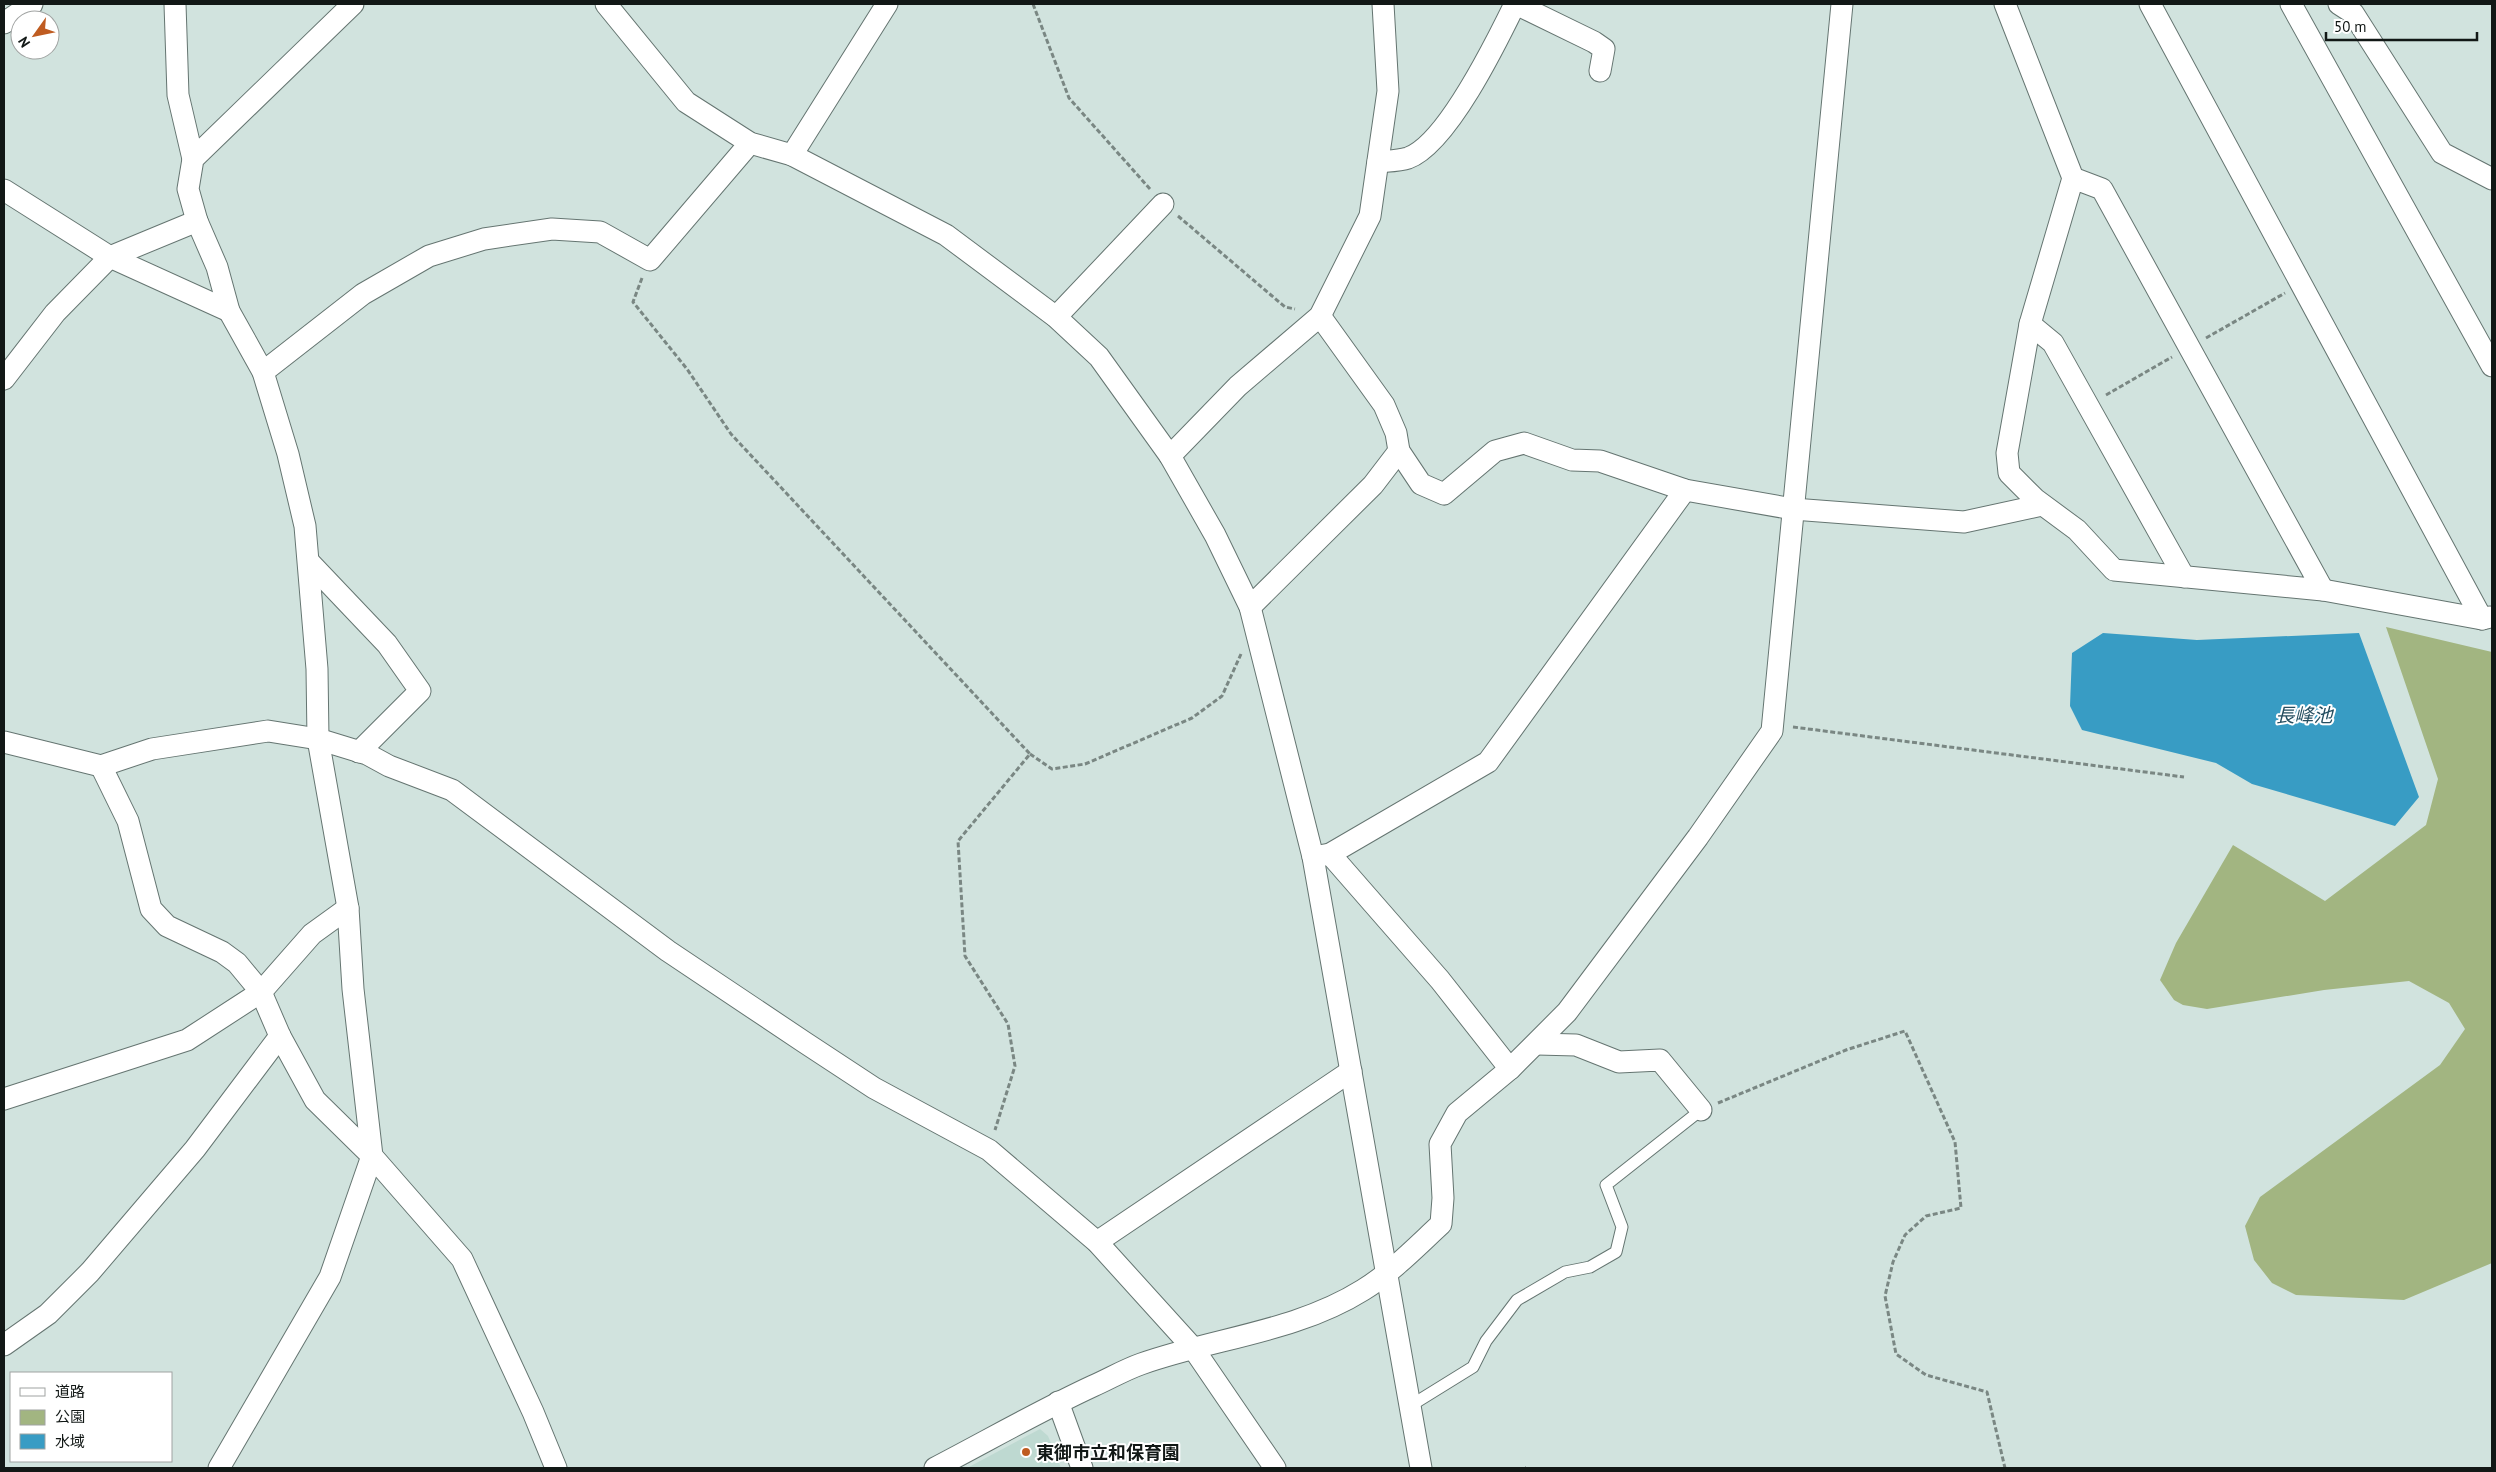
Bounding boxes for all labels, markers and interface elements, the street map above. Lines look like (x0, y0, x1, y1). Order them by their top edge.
north arrow (10, 10, 60, 60)
scale bar (2326, 10, 2477, 42)
text: 50 m (2334, 17, 2367, 36)
text: N (14, 33, 34, 51)
water label: 長峰池 (2275, 703, 2334, 727)
legend (10, 1372, 172, 1462)
text: 道路 (55, 1382, 85, 1401)
text: 公園 (55, 1407, 85, 1426)
text: 水域 (55, 1432, 85, 1451)
place label: 東御市立和保育園 (1036, 1441, 1180, 1464)
marker: 東御市立和保育園 (1020, 1446, 1032, 1458)

